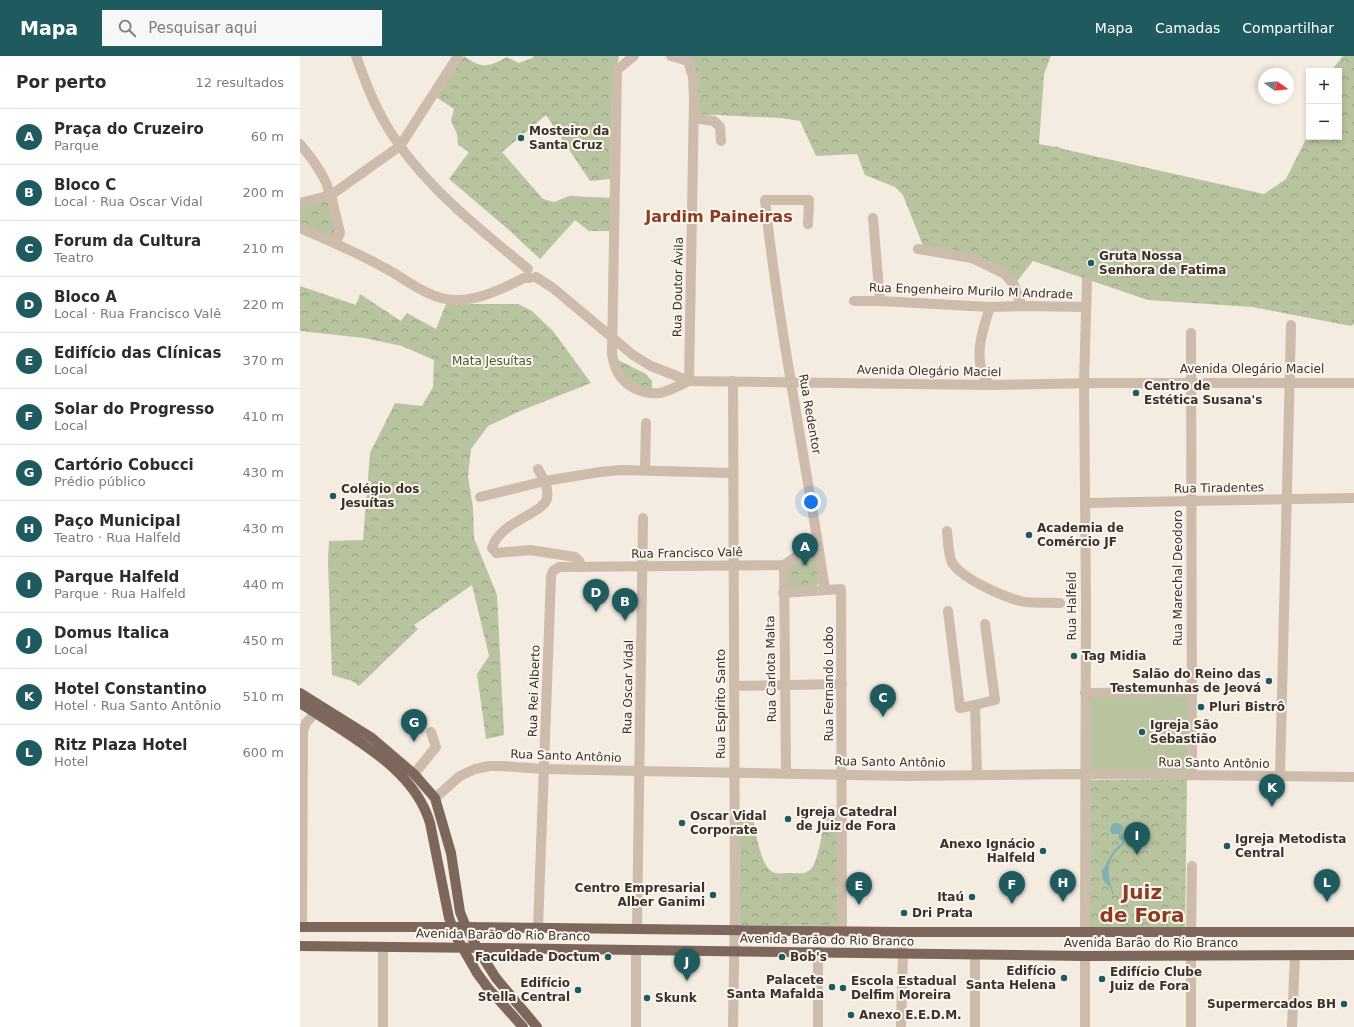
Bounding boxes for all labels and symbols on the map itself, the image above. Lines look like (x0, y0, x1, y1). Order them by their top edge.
north arrow (1258, 68, 1294, 104)
place label: Mosteiro da Santa Cruz (529, 124, 609, 152)
marker: Mosteiro da Santa Cruz (516, 133, 526, 143)
district label: Jardim Paineiras (644, 207, 793, 226)
street label: Rua Doutor Ávila (669, 237, 686, 337)
place label: Gruta Nossa Senhora de Fatima (1099, 249, 1226, 277)
marker: Gruta Nossa Senhora de Fatima (1086, 258, 1096, 268)
street label: Rua Engenheiro Murilo M Andrade (869, 280, 1073, 302)
park label: Mata Jesuítas (452, 354, 532, 368)
street label: Avenida Olegário Maciel (1180, 362, 1324, 376)
street label: Avenida Olegário Maciel (857, 363, 1001, 379)
street label: Rua Redentor (796, 373, 824, 455)
place label: Centro de Estética Susana's (1144, 379, 1262, 407)
marker: Centro de Estética Susana's (1131, 388, 1141, 398)
street label: Rua Tiradentes (1174, 480, 1264, 496)
place label: Colégio dos Jesuítas (340, 482, 419, 510)
marker: Colégio dos Jesuítas (328, 491, 338, 501)
your location (801, 492, 821, 512)
street label: Rua Marechal Deodoro (1171, 510, 1185, 646)
place label: Academia de Comércio JF (1037, 521, 1124, 549)
marker: Academia de Comércio JF (1024, 530, 1034, 540)
pin: A (792, 533, 818, 566)
street label: Rua Francisco Valê (631, 545, 743, 561)
street label: Rua Halfeld (1065, 572, 1079, 640)
pin: D (583, 579, 609, 612)
pin: B (612, 588, 638, 621)
street label: Rua Carlota Malta (763, 615, 779, 723)
street label: Rua Fernando Lobo (822, 626, 836, 742)
street label: Rua Oscar Vidal (620, 640, 636, 734)
street label: Rua Rei Alberto (525, 645, 543, 737)
street label: Rua Espírito Santo (714, 649, 728, 759)
place label: Tag Midia (1082, 649, 1146, 663)
marker: Tag Midia (1069, 651, 1079, 661)
place label: Salão do Reino das Testemunhas de Jeová (1110, 667, 1261, 695)
marker: Salão do Reino das Testemunhas de Jeová (1264, 676, 1274, 686)
pin: C (870, 684, 896, 717)
place label: Pluri Bistrô (1209, 700, 1285, 714)
marker: Pluri Bistrô (1196, 702, 1206, 712)
pin: G (401, 709, 427, 742)
place label: Igreja São Sebastião (1150, 718, 1218, 746)
marker: Igreja São Sebastião (1137, 727, 1147, 737)
street label: Rua Santo Antônio (510, 747, 622, 765)
street label: Rua Santo Antônio (834, 754, 946, 770)
street label: Rua Santo Antônio (1158, 755, 1270, 771)
pin: K (1259, 774, 1285, 807)
place label: Igreja Catedral de Juiz de Fora (796, 805, 897, 833)
place label: Oscar Vidal Corporate (690, 809, 767, 837)
marker: Igreja Catedral de Juiz de Fora (783, 814, 793, 824)
marker: Oscar Vidal Corporate (677, 818, 687, 828)
pin: I (1124, 822, 1150, 855)
place label: Igreja Metodista Central (1235, 832, 1346, 860)
place label: Anexo Ignácio Halfeld (940, 837, 1035, 865)
marker: Igreja Metodista Central (1222, 841, 1232, 851)
marker: Anexo Ignácio Halfeld (1038, 846, 1048, 856)
pin: H (1050, 869, 1076, 902)
pin: L (1314, 869, 1340, 902)
pin: F (999, 871, 1025, 904)
pin: E (846, 872, 872, 905)
district label: Juiz de Fora (1100, 880, 1184, 927)
place label: Centro Empresarial Alber Ganimi (575, 881, 705, 909)
marker: Centro Empresarial Alber Ganimi (708, 890, 718, 900)
place label: Itaú (937, 890, 964, 904)
marker: Itaú (967, 892, 977, 902)
place label: Dri Prata (912, 906, 973, 920)
marker: Dri Prata (899, 908, 909, 918)
street label: Avenida Barão do Rio Branco (416, 926, 590, 944)
street label: Avenida Barão do Rio Branco (740, 931, 914, 949)
street label: Avenida Barão do Rio Branco (1064, 936, 1238, 950)
pin: J (674, 948, 700, 981)
place label: Faculdade Doctum (475, 950, 600, 964)
place label: Bob's (790, 950, 827, 964)
marker: Faculdade Doctum (603, 952, 613, 962)
marker: Bob's (777, 952, 787, 962)
place label: Edifício Santa Helena (966, 964, 1056, 992)
place label: Edifício Clube Juiz de Fora (1109, 965, 1202, 993)
place label: Palacete Santa Mafalda (727, 973, 824, 1001)
marker: Edifício Santa Helena (1059, 973, 1069, 983)
place label: Escola Estadual Delfim Moreira (851, 974, 957, 1002)
marker: Edifício Clube Juiz de Fora (1097, 974, 1107, 984)
place label: Edifício Stella Central (478, 976, 570, 1004)
marker: Palacete Santa Mafalda (827, 982, 837, 992)
marker: Escola Estadual Delfim Moreira (838, 983, 848, 993)
marker: Edifício Stella Central (573, 985, 583, 995)
place label: Skunk (655, 991, 698, 1005)
marker: Skunk (642, 993, 652, 1003)
place label: Supermercados BH (1207, 997, 1336, 1011)
marker: Supermercados BH (1339, 999, 1349, 1009)
place label: Anexo E.E.D.M. (859, 1008, 962, 1022)
marker: Anexo E.E.D.M. (846, 1010, 856, 1020)

